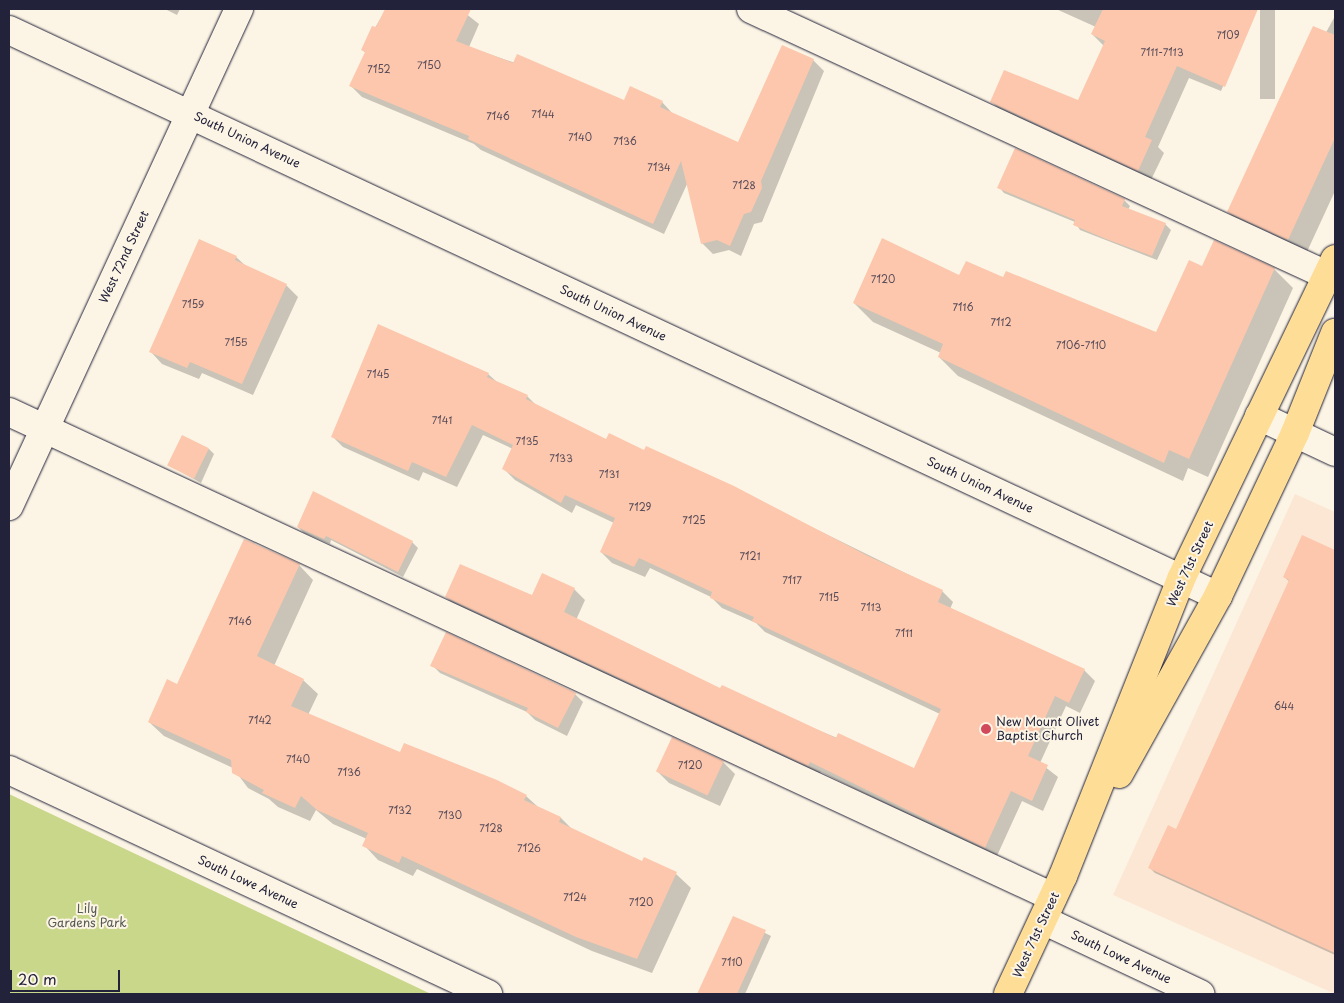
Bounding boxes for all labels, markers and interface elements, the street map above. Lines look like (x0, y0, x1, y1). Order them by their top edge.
house number: 7109 (1217, 29, 1239, 41)
house number: 7111-7113 (1140, 46, 1184, 58)
house number: 7150 (417, 59, 441, 71)
house number: 7152 (367, 63, 391, 75)
house number: 7144 (531, 108, 555, 120)
street label: South Union Avenue (191, 109, 303, 171)
house number: 7146 (486, 110, 510, 122)
house number: 7140 (568, 131, 592, 143)
house number: 7136 (613, 135, 637, 147)
house number: 7134 (647, 161, 671, 173)
house number: 7128 (732, 179, 756, 191)
street label: West 72nd Street (96, 208, 152, 306)
house number: 7120 (871, 273, 895, 285)
street label: South Union Avenue (557, 282, 669, 344)
house number: 7159 (182, 298, 204, 310)
house number: 7116 (953, 301, 973, 313)
house number: 7112 (990, 316, 1012, 328)
house number: 7155 (225, 336, 247, 348)
house number: 7106-7110 (1056, 339, 1106, 351)
house number: 7145 (367, 368, 389, 380)
house number: 7141 (432, 414, 452, 426)
house number: 7135 (516, 435, 538, 447)
house number: 7133 (549, 452, 573, 464)
street label: South Union Avenue (924, 454, 1036, 516)
house number: 7131 (599, 468, 619, 480)
house number: 7129 (629, 501, 651, 513)
house number: 7125 (682, 514, 706, 526)
street label: West 71st Street (1163, 518, 1217, 610)
house number: 7121 (740, 550, 760, 562)
house number: 7117 (782, 574, 802, 586)
house number: 7115 (819, 591, 839, 603)
house number: 7113 (861, 601, 881, 613)
house number: 7146 (228, 615, 252, 627)
house number: 7111 (895, 627, 913, 639)
house number: 644 (1274, 700, 1294, 712)
house number: 7142 (248, 714, 272, 726)
place label: New Mount Olivet Baptist Church (996, 715, 1100, 743)
marker: New Mount Olivet Baptist Church (980, 723, 992, 735)
house number: 7140 (286, 753, 310, 765)
house number: 7120 (678, 759, 702, 771)
house number: 7136 (337, 766, 361, 778)
house number: 7132 (388, 804, 412, 816)
house number: 7130 (438, 809, 462, 821)
house number: 7128 (479, 822, 503, 834)
house number: 7126 (517, 842, 541, 854)
street label: South Lowe Avenue (195, 852, 301, 912)
street label: West 71st Street (1009, 889, 1063, 981)
house number: 7124 (563, 891, 587, 903)
house number: 7120 (629, 896, 653, 908)
park label: Lily Gardens Park (48, 902, 126, 930)
street label: South Lowe Avenue (1068, 927, 1174, 987)
house number: 7110 (721, 956, 743, 968)
scale bar (12, 960, 122, 992)
text: 20 m (18, 967, 57, 990)

